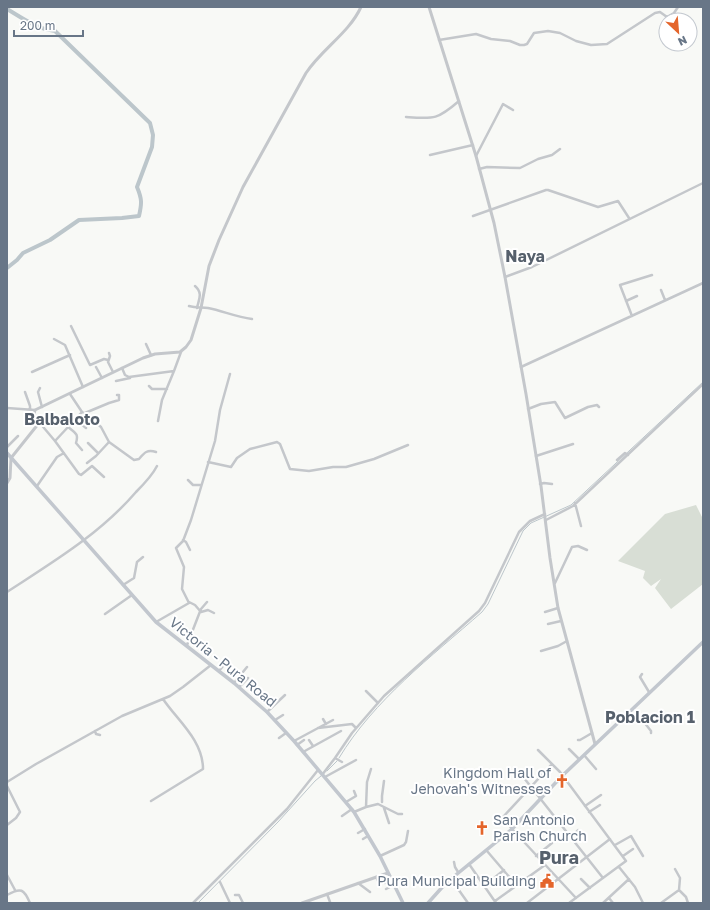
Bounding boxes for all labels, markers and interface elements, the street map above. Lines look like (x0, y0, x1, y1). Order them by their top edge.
scale bar (14, 12, 83, 38)
north arrow (658, 12, 698, 52)
text: 200 m (20, 18, 55, 33)
text: N (676, 34, 689, 49)
district label: Naya (505, 246, 545, 266)
district label: Balbaloto (24, 409, 100, 429)
street label: Victoria - Pura Road (166, 613, 280, 710)
district label: Poblacion 1 (605, 707, 695, 727)
place label: Kingdom Hall of Jehovah's Witnesses (411, 764, 551, 797)
church icon: Kingdom Hall of Jehovah's Witnesses (554, 773, 570, 789)
place label: San Antonio Parish Church (493, 811, 587, 844)
church icon: San Antonio Parish Church (474, 820, 490, 836)
district label: Pura (539, 846, 579, 868)
place label: Pura Municipal Building (377, 872, 536, 889)
public building icon: Pura Municipal Building (539, 873, 555, 889)

